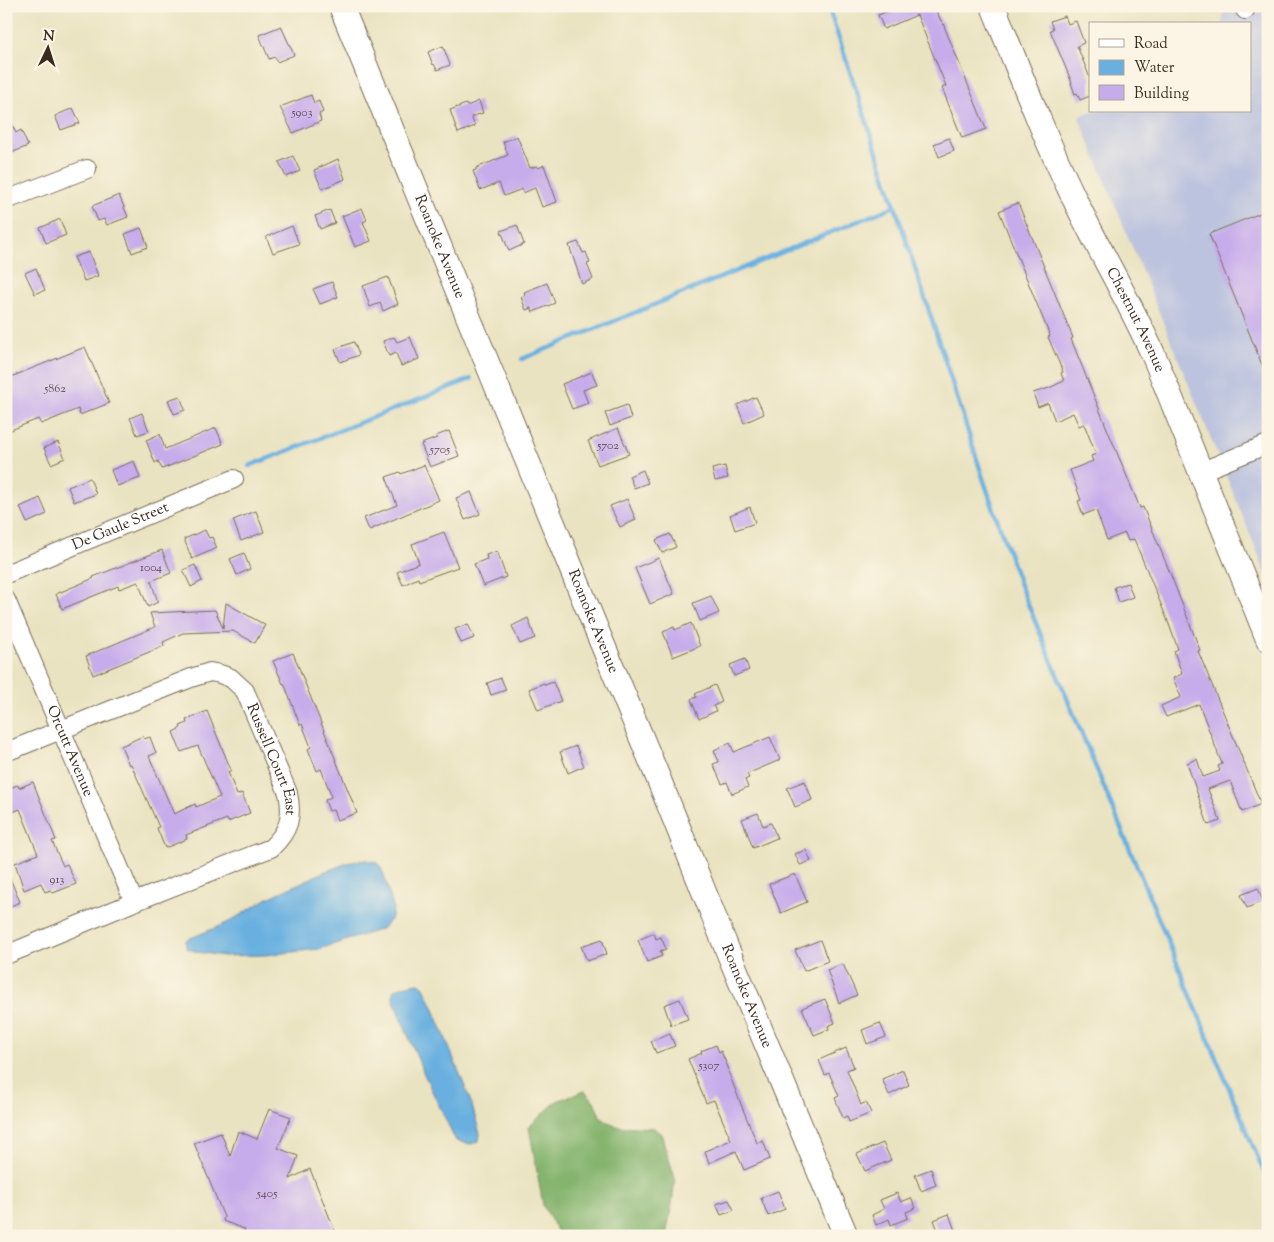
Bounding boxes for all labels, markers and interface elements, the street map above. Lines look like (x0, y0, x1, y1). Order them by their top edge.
north arrow (22, 22, 72, 72)
legend (1089, 22, 1252, 112)
text: N (42, 27, 55, 47)
text: Road (1134, 34, 1168, 55)
text: Water (1134, 58, 1175, 79)
text: Building (1134, 84, 1189, 105)
house number: 5903 (290, 104, 313, 122)
street label: Roanoke Avenue (409, 191, 470, 302)
street label: Chestnut Avenue (1101, 264, 1170, 376)
house number: 5862 (43, 380, 66, 398)
house number: 5702 (596, 437, 619, 455)
house number: 5705 (429, 441, 450, 459)
street label: De Gaule Street (69, 497, 172, 556)
house number: 1004 (140, 559, 162, 577)
street label: Roanoke Avenue (562, 566, 624, 676)
street label: Russell Court East (241, 700, 301, 816)
street label: Orcutt Avenue (41, 702, 99, 800)
house number: 913 (50, 871, 65, 889)
street label: Roanoke Avenue (716, 941, 777, 1051)
house number: 5307 (697, 1057, 720, 1075)
house number: 5405 (256, 1185, 277, 1203)

